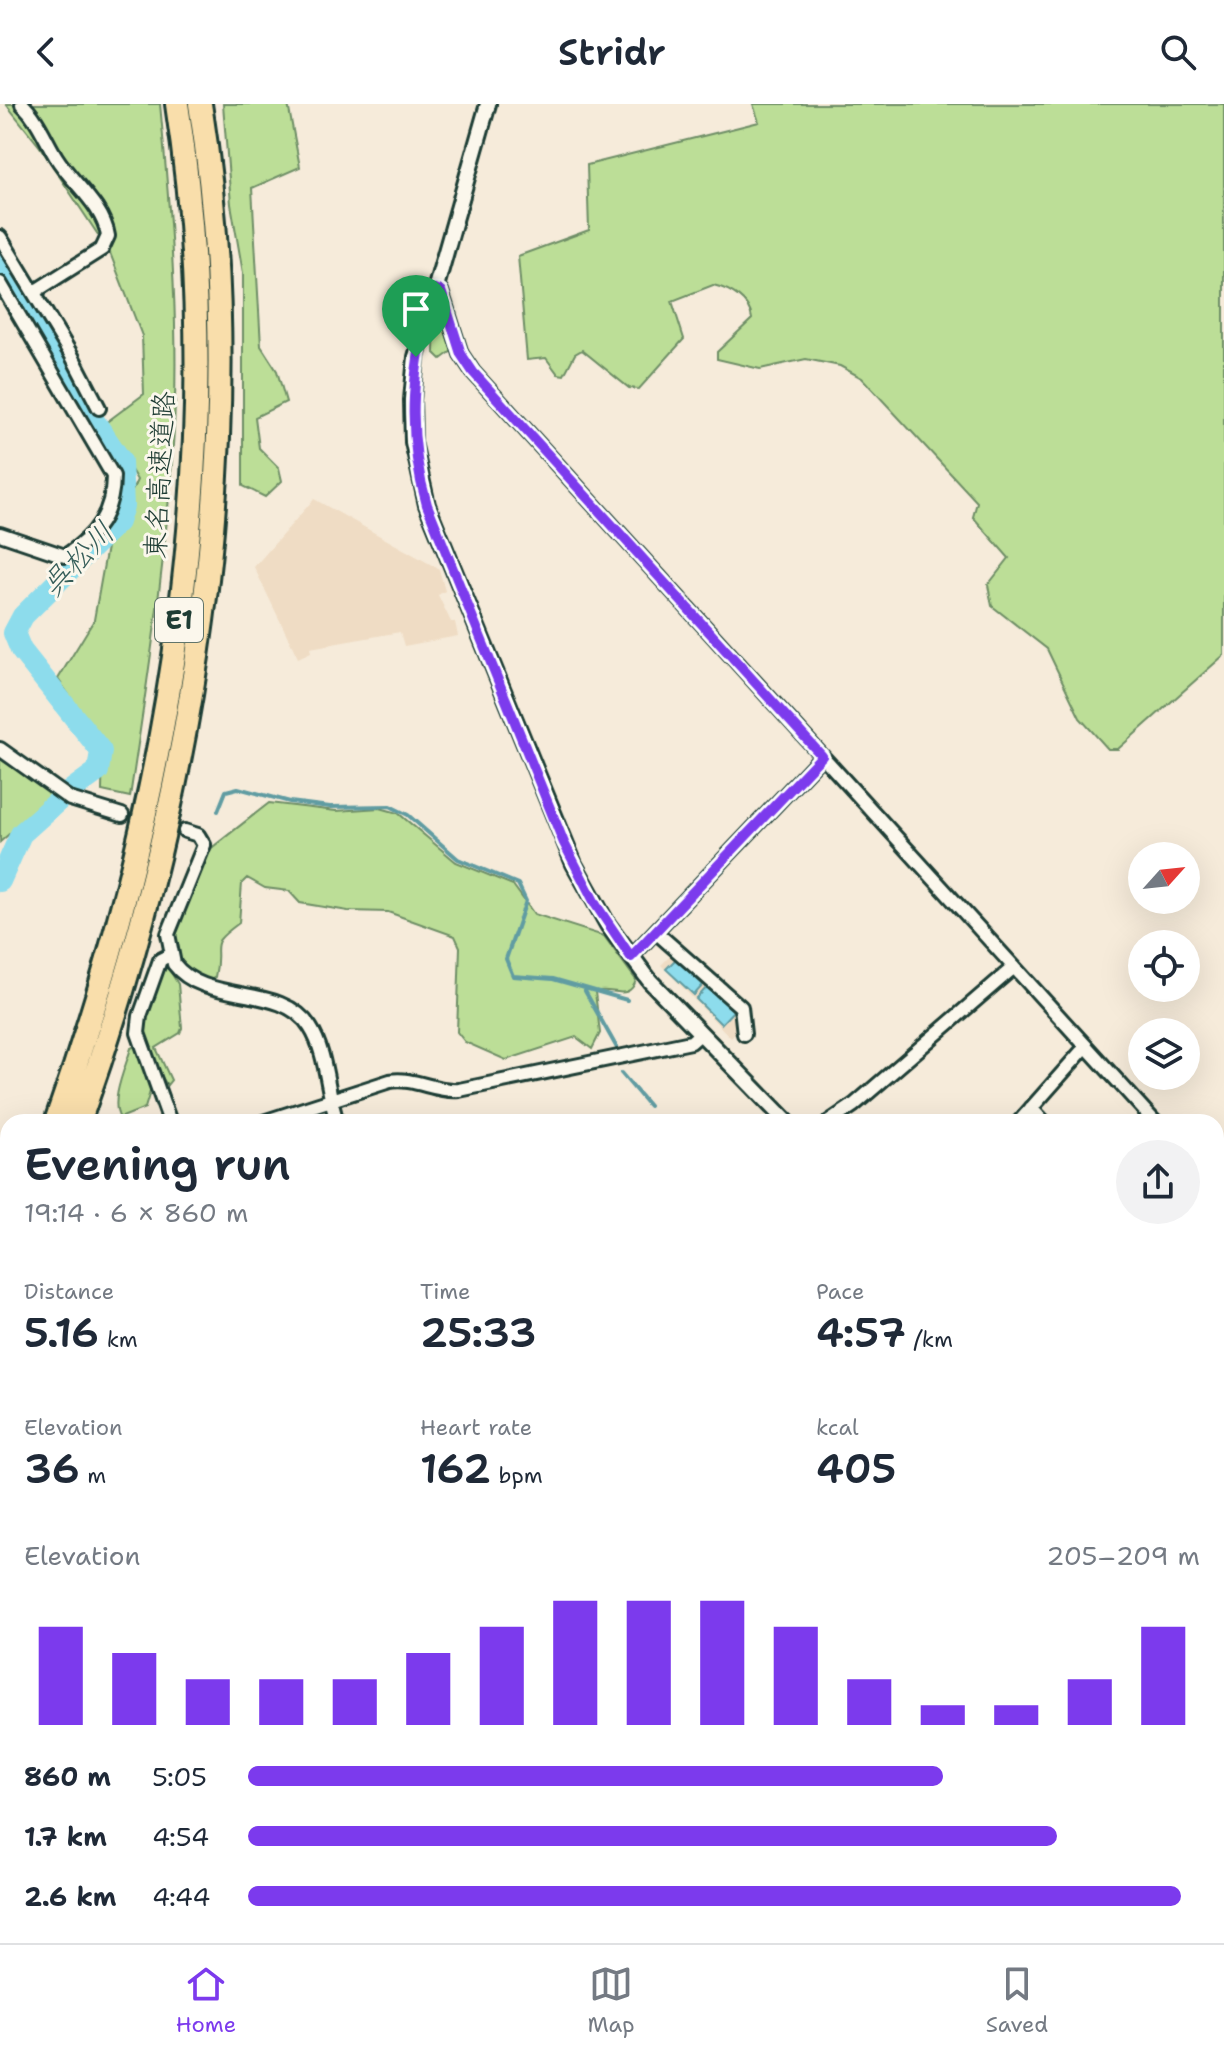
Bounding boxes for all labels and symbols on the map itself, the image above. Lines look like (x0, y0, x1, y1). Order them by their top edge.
pin (382, 275, 450, 357)
street label: 東名高速道路 (136, 390, 182, 560)
water label: 呉松川 (32, 512, 124, 605)
road number: E1 (155, 598, 203, 642)
north arrow (1128, 842, 1200, 914)

